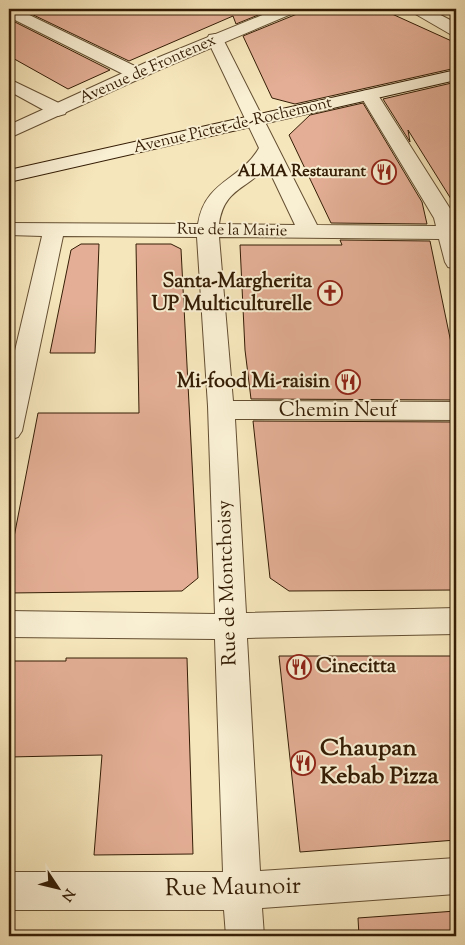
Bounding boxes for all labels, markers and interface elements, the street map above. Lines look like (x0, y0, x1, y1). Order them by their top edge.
street label: Avenue de Frontenex (76, 29, 220, 111)
street label: Avenue Pictet-de-Rochemont (131, 92, 335, 160)
restaurant icon: ALMA Restaurant (371, 159, 397, 185)
place label: ALMA Restaurant (238, 161, 367, 184)
street label: Rue de la Mairie (177, 219, 287, 243)
place label: Santa-Margherita UP Multiculturelle (151, 268, 313, 320)
church icon: Santa-Margherita UP Multiculturelle (317, 280, 343, 306)
place label: Mi-food Mi-raisin (177, 368, 330, 397)
restaurant icon: Mi-food Mi-raisin (335, 369, 361, 395)
street label: Chemin Neuf (279, 397, 398, 426)
street label: Rue de Montchoisy (211, 500, 245, 666)
place label: Cinecitta (316, 653, 397, 682)
restaurant icon: Cinecitta (286, 654, 312, 680)
place label: Chaupan Kebab Pizza (320, 732, 440, 794)
restaurant icon: Chaupan Kebab Pizza (290, 750, 316, 776)
north arrow (32, 862, 82, 912)
street label: Rue Maunoir (165, 870, 301, 906)
text: N (56, 884, 78, 905)

